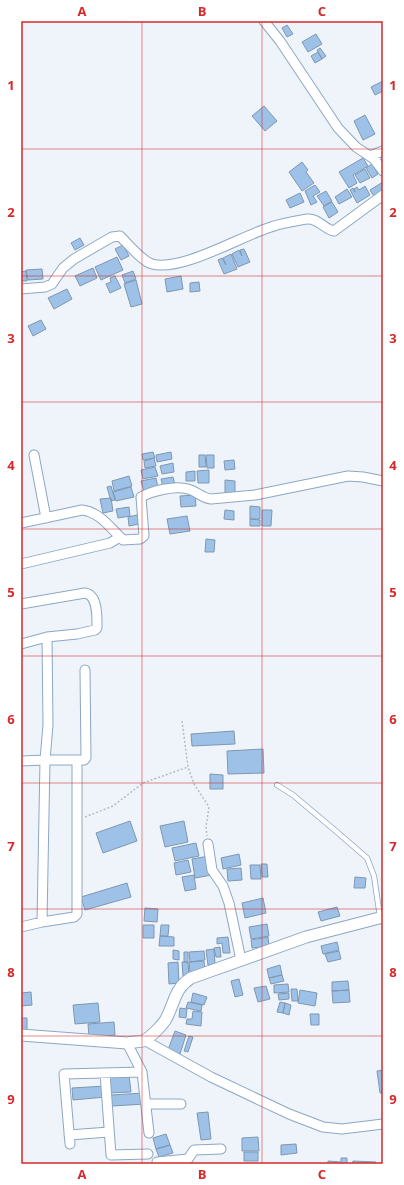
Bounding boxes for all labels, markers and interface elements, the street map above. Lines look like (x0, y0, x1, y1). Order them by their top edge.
text: A (78, 2, 87, 20)
text: B (198, 2, 207, 20)
text: C (318, 2, 326, 20)
text: 1 (7, 76, 15, 94)
text: 1 (389, 76, 397, 94)
text: 2 (7, 203, 15, 221)
text: 2 (389, 203, 397, 221)
text: 3 (7, 329, 15, 347)
text: 3 (389, 329, 397, 347)
text: 4 (7, 456, 15, 474)
text: 4 (389, 456, 397, 474)
text: 5 (7, 583, 15, 601)
text: 5 (389, 583, 397, 601)
text: 6 (7, 710, 15, 728)
text: 6 (389, 710, 397, 728)
text: 7 (7, 837, 15, 855)
text: 7 (389, 837, 397, 855)
text: 8 (7, 963, 15, 981)
text: 8 (389, 963, 397, 981)
text: 9 (7, 1090, 15, 1108)
text: 9 (389, 1090, 397, 1108)
text: A (78, 1165, 87, 1183)
text: B (198, 1165, 207, 1183)
text: C (318, 1165, 326, 1183)

